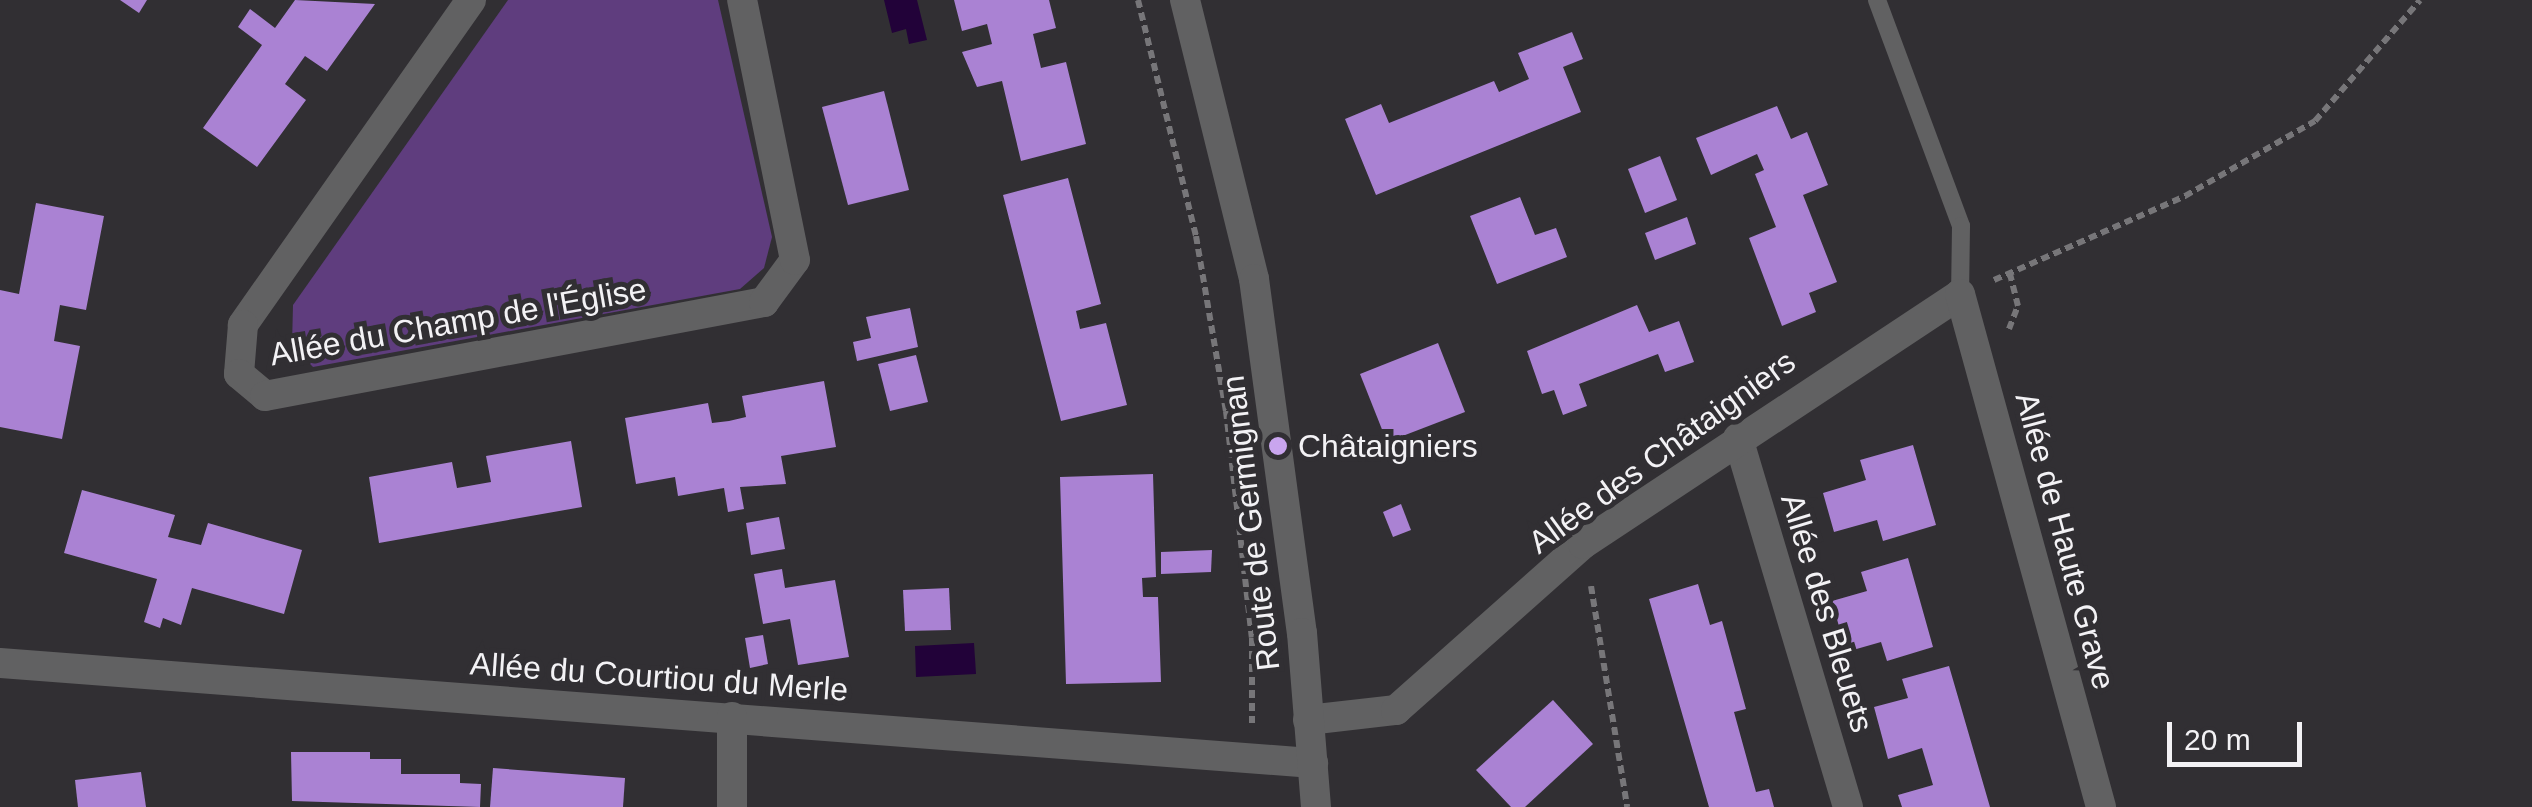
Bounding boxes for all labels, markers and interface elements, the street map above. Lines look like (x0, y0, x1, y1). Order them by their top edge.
street label: Allée du Champ de l'Église (267, 270, 649, 374)
street label: Allée des Châtaigniers (1521, 342, 1803, 562)
street label: Route de Germignan (1214, 373, 1288, 673)
street label: Allée de Haute Grave (2007, 388, 2123, 694)
place label: Châtaigniers (1298, 427, 1478, 465)
marker: Châtaigniers (1267, 435, 1289, 457)
street label: Allée des Bleuets (1772, 489, 1882, 737)
street label: Allée du Courtiou du Merle (469, 645, 849, 709)
scale bar (2172, 702, 2307, 764)
text: 20 m (2184, 723, 2251, 756)

